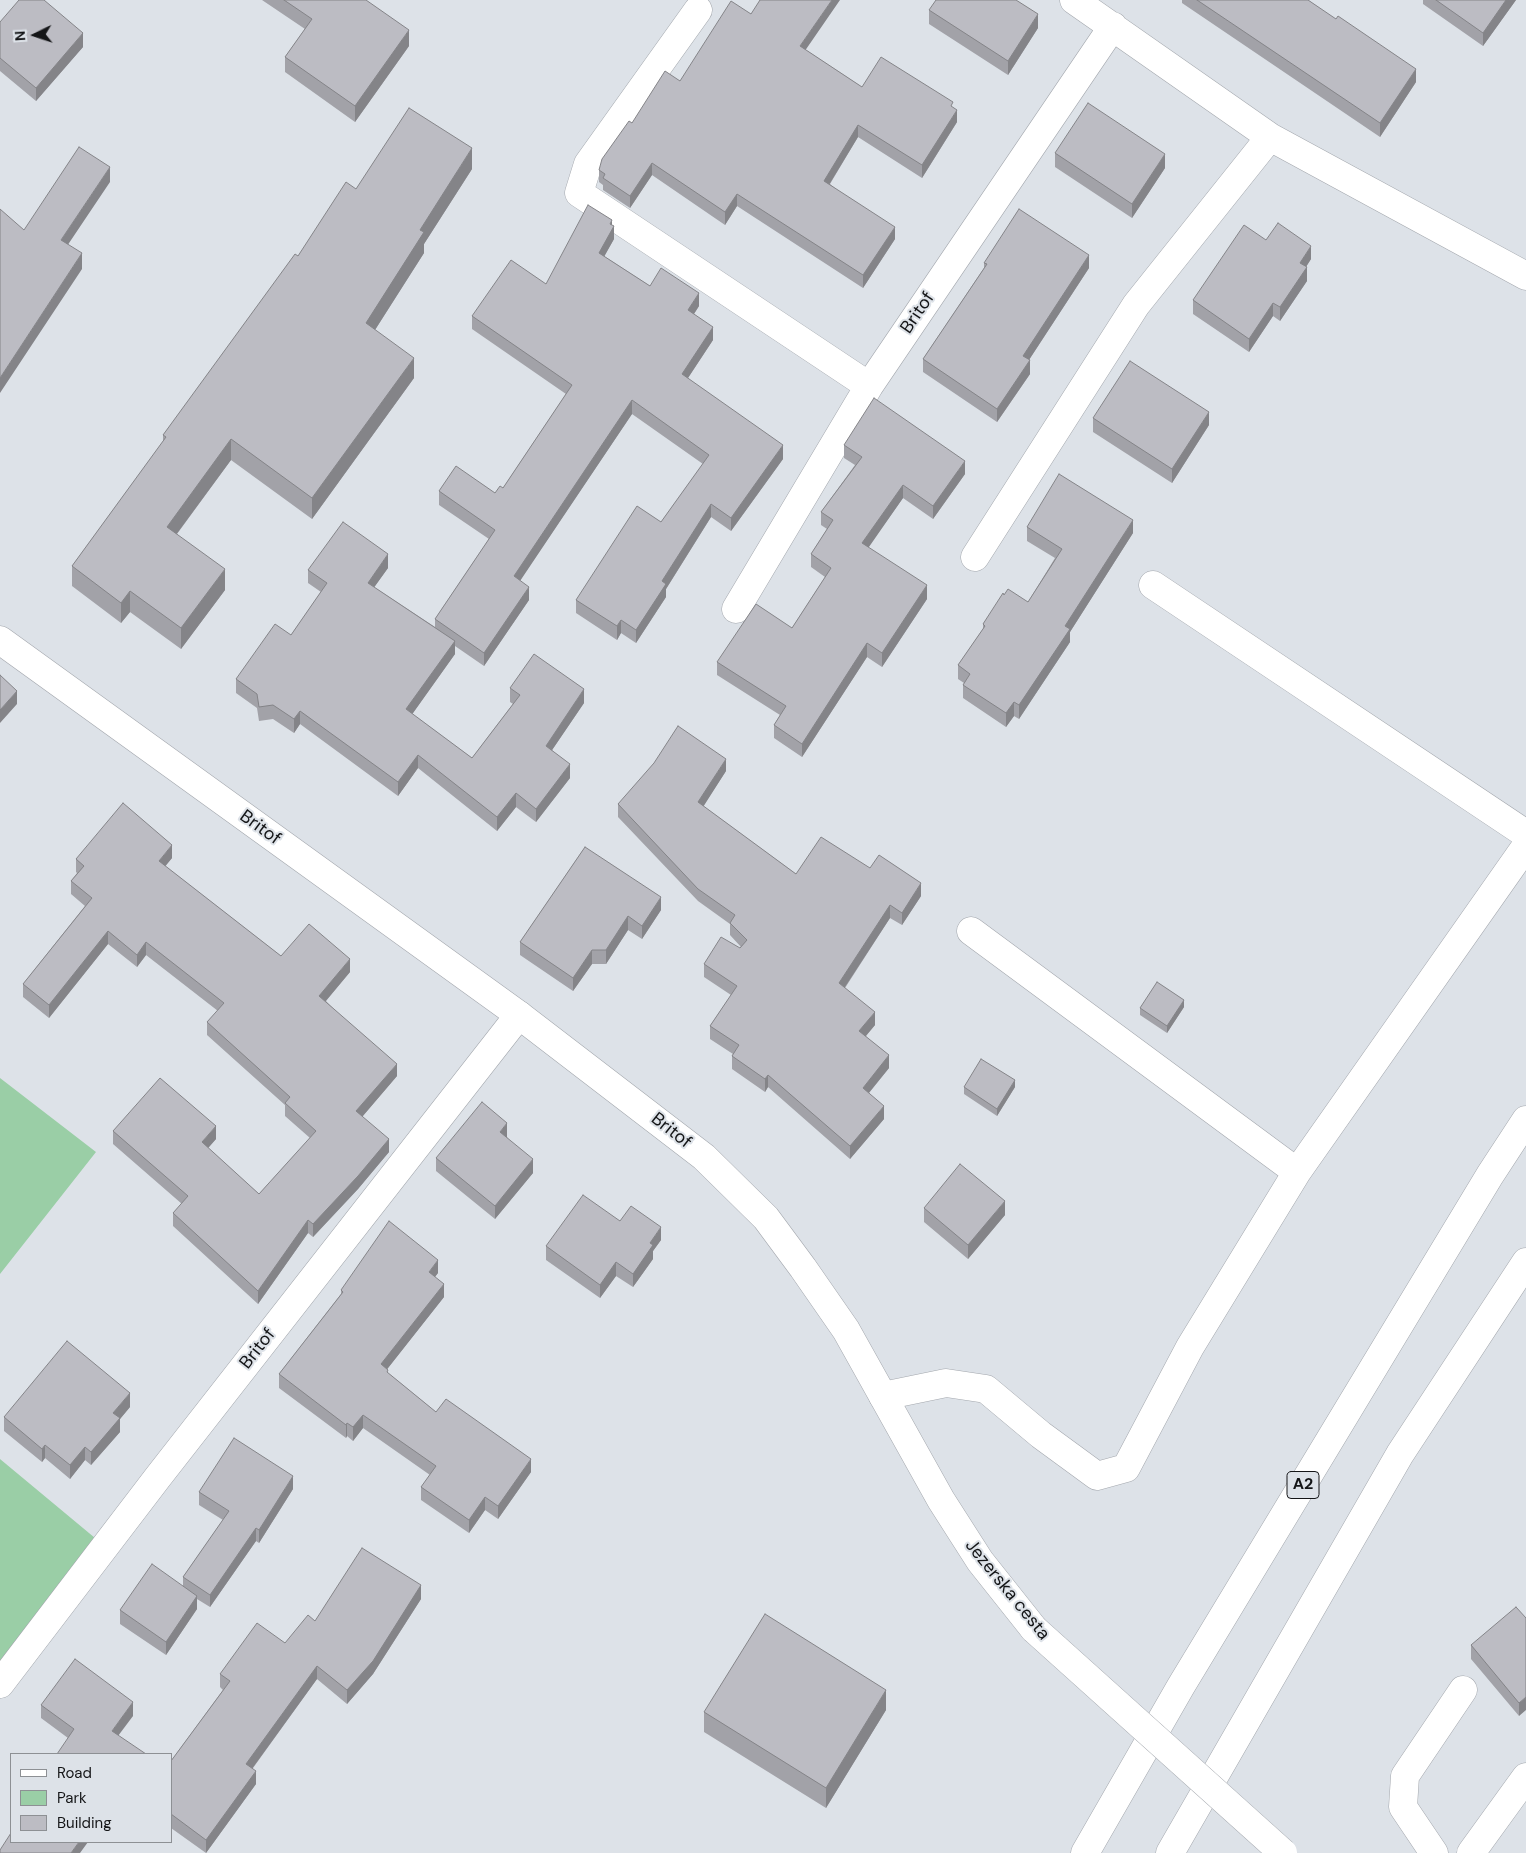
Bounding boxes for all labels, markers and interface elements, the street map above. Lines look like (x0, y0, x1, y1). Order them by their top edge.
north arrow (10, 10, 60, 60)
text: N (11, 30, 29, 42)
street label: Britof (896, 288, 940, 338)
street label: Britof (235, 806, 285, 850)
street label: Britof (646, 1109, 696, 1153)
street label: Britof (236, 1324, 280, 1374)
road number: A2 (1287, 1472, 1319, 1498)
street label: Jezerska cesta (960, 1535, 1054, 1645)
legend (10, 1753, 172, 1843)
text: Road (57, 1763, 92, 1783)
text: Park (57, 1788, 87, 1808)
text: Building (57, 1813, 112, 1833)

